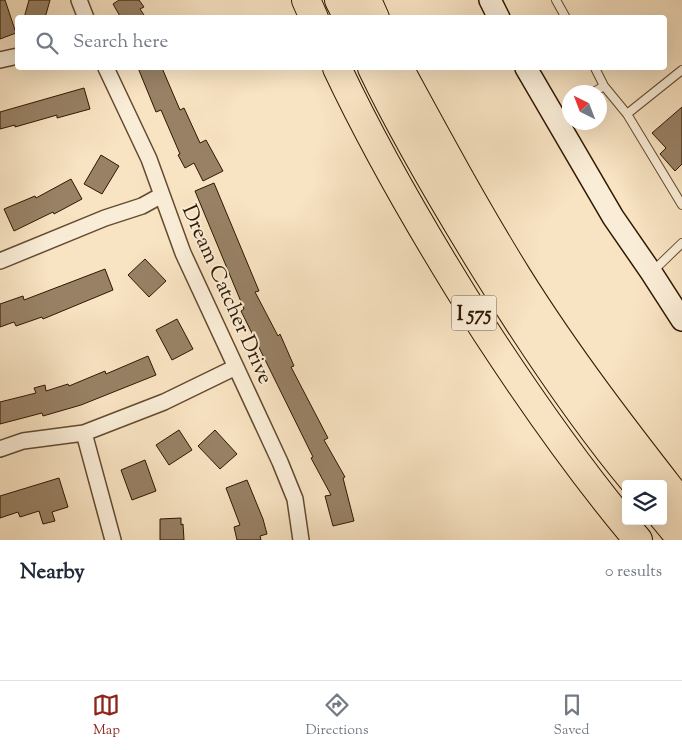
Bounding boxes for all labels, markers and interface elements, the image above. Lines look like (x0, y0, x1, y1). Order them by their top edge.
search box (15, 15, 667, 70)
icon: search (33, 29, 61, 57)
text: Search here (73, 29, 168, 56)
north arrow (562, 85, 607, 130)
street label: Dream Catcher Drive (173, 200, 279, 389)
road number: I 575 (452, 296, 496, 330)
map controls (622, 480, 667, 525)
button: layers (622, 480, 667, 525)
text: Nearby (20, 558, 85, 588)
text: 0 results (605, 561, 662, 584)
tab: Map (92, 691, 120, 741)
tab: Directions (305, 691, 369, 741)
tab: Saved (554, 691, 589, 741)

